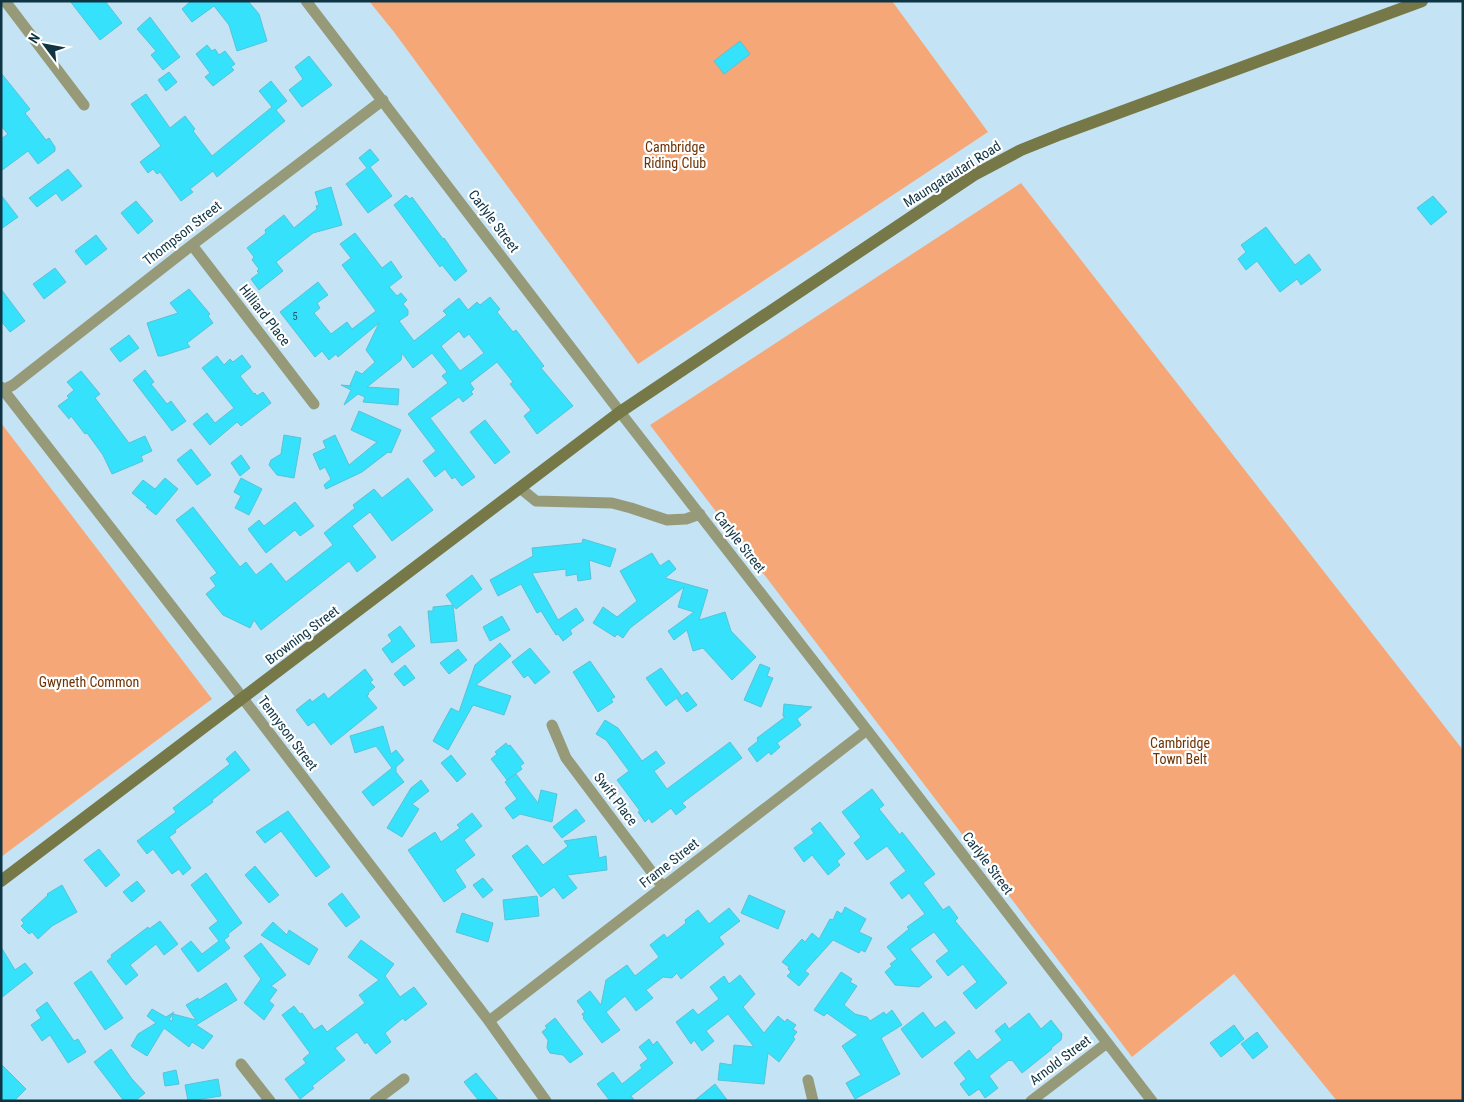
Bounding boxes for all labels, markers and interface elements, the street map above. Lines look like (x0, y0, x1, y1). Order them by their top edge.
north arrow (20, 20, 70, 70)
text: N (25, 30, 43, 46)
street label: Maungatautari Road (900, 138, 1004, 210)
park label: Cambridge Riding Club (644, 139, 706, 171)
street label: Carlyle Street (465, 187, 523, 255)
street label: Thompson Street (140, 198, 224, 268)
street label: Hilliard Place (236, 281, 294, 349)
house number: 5 (292, 310, 298, 323)
street label: Carlyle Street (711, 508, 769, 576)
street label: Browning Street (262, 602, 342, 668)
park label: Gwyneth Common (39, 674, 139, 690)
street label: Tennyson Street (255, 693, 321, 773)
park label: Cambridge Town Belt (1150, 735, 1210, 767)
street label: Swift Place (591, 769, 641, 829)
street label: Carlyle Street (959, 829, 1017, 897)
street label: Frame Street (636, 835, 702, 891)
street label: Arnold Street (1026, 1032, 1094, 1088)

